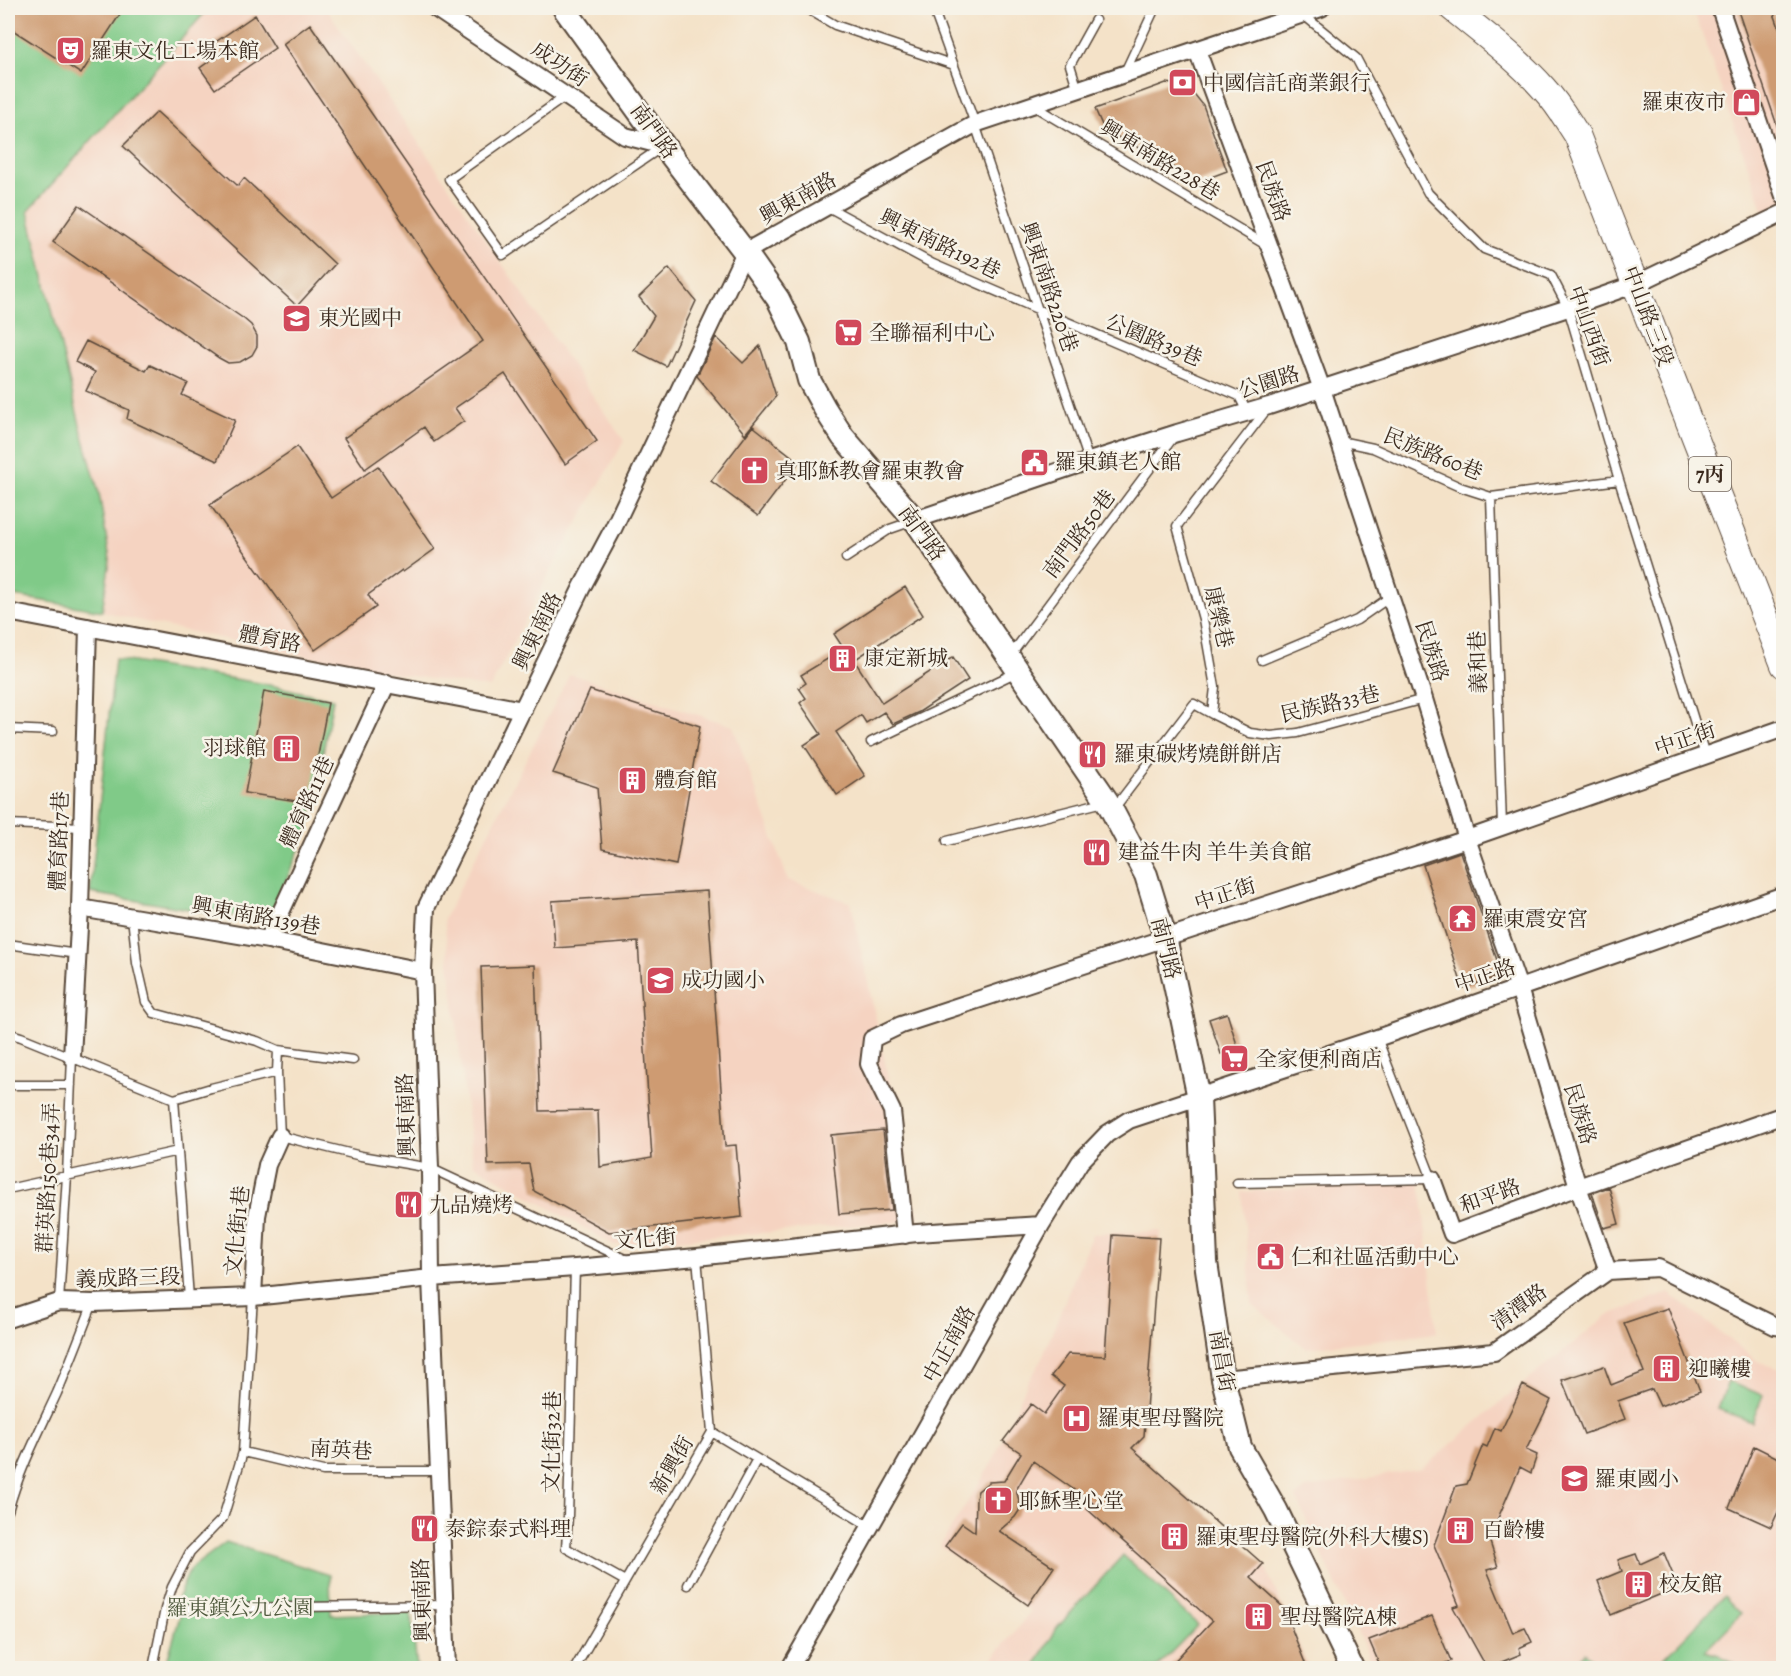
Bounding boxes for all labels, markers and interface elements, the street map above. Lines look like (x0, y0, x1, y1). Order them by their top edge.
theatre icon: 羅東文化工場本館 (54, 35, 86, 67)
street label: 成功街 (526, 35, 594, 93)
place label: 羅東文化工場本館 (91, 37, 259, 65)
bank icon: 中國信託商業銀行 (1166, 67, 1198, 99)
place label: 中國信託商業銀行 (1203, 69, 1371, 97)
shop icon: 羅東夜市 (1731, 86, 1763, 118)
place label: 羅東夜市 (1642, 88, 1726, 116)
street label: 南門路 (624, 97, 684, 165)
street label: 興東南路228巷 (1095, 113, 1225, 207)
street label: 民族路 (1249, 157, 1297, 225)
street label: 興東南路 (754, 165, 842, 231)
street label: 興東南路192巷 (875, 203, 1005, 285)
street label: 興東南路220巷 (1014, 218, 1084, 356)
street label: 中山路三段 (1616, 262, 1680, 370)
street label: 中山西街 (1561, 282, 1617, 370)
school or university icon: 東光國中 (281, 302, 313, 334)
place label: 東光國中 (318, 304, 402, 332)
street label: 公園路39巷 (1101, 307, 1207, 373)
supermarket icon: 全聯福利中心 (832, 317, 864, 349)
place label: 全聯福利中心 (869, 319, 995, 347)
street label: 公園路 (1235, 359, 1303, 405)
street label: 民族路60巷 (1379, 421, 1487, 487)
public building icon: 羅東鎮老人館 (1018, 446, 1050, 478)
place label: 羅東鎮老人館 (1055, 448, 1181, 476)
church icon: 真耶穌教會羅東教會 (739, 455, 771, 487)
place label: 真耶穌教會羅東教會 (776, 457, 965, 485)
road number: 7丙 (1689, 457, 1731, 491)
street label: 南門路50巷 (1036, 484, 1122, 584)
street label: 南門路 (892, 499, 952, 567)
street label: 康樂巷 (1198, 583, 1240, 651)
street label: 興東南路 (506, 587, 568, 675)
street label: 民族路 (1409, 617, 1455, 685)
street label: 體育路 (236, 619, 304, 659)
street label: 義和巷 (1463, 630, 1493, 694)
building icon: 康定新城 (827, 642, 859, 674)
place label: 康定新城 (864, 644, 948, 672)
street label: 民族路33巷 (1277, 679, 1383, 729)
street label: 中正街 (1651, 716, 1719, 762)
building icon: 羽球館 (271, 732, 303, 764)
place label: 羽球館 (203, 734, 266, 762)
restaurant icon: 羅東碳烤燒餅餅店 (1077, 738, 1109, 770)
place label: 羅東碳烤燒餅餅店 (1114, 740, 1282, 768)
street label: 體育路11巷 (274, 752, 340, 852)
building icon: 體育館 (617, 764, 649, 796)
place label: 體育館 (654, 766, 717, 794)
street label: 體育路17巷 (43, 791, 75, 891)
restaurant icon: 建益牛肉 羊牛美食館 (1081, 836, 1113, 868)
place label: 建益牛肉 羊牛美食館 (1118, 838, 1311, 866)
street label: 中正街 (1191, 871, 1259, 917)
street label: 興東南路139巷 (189, 891, 323, 941)
temple icon: 羅東震安宮 (1446, 903, 1478, 935)
place label: 羅東震安宮 (1483, 905, 1588, 933)
street label: 南門路 (1145, 914, 1187, 982)
street label: 中正路 (1451, 953, 1519, 999)
school or university icon: 成功國小 (644, 964, 676, 996)
place label: 成功國小 (681, 966, 765, 994)
supermarket icon: 全家便利商店 (1219, 1043, 1251, 1075)
place label: 全家便利商店 (1256, 1045, 1382, 1073)
street label: 興東南路 (391, 1073, 421, 1157)
street label: 民族路 (1557, 1080, 1603, 1148)
street label: 群英路150巷34弄 (30, 1102, 66, 1254)
street label: 和平路 (1456, 1172, 1524, 1220)
street label: 文化街1巷 (218, 1184, 256, 1278)
restaurant icon: 九品燒烤 (392, 1189, 424, 1221)
place label: 九品燒烤 (429, 1191, 513, 1219)
street label: 文化街 (612, 1222, 678, 1256)
public building icon: 仁和社區活動中心 (1254, 1241, 1286, 1273)
place label: 仁和社區活動中心 (1291, 1243, 1459, 1271)
street label: 義成路三段 (75, 1262, 181, 1294)
street label: 清潭路 (1485, 1277, 1553, 1337)
street label: 中正南路 (916, 1300, 982, 1388)
street label: 南昌街 (1203, 1328, 1241, 1394)
building icon: 迎曦樓 (1651, 1353, 1683, 1385)
place label: 迎曦樓 (1688, 1355, 1751, 1383)
street label: 文化街32巷 (537, 1390, 567, 1494)
hospital icon: 羅東聖母醫院 (1061, 1402, 1093, 1434)
place label: 羅東聖母醫院 (1098, 1404, 1224, 1432)
street label: 新興街 (644, 1431, 700, 1499)
street label: 南英巷 (309, 1434, 373, 1466)
school or university icon: 羅東國小 (1558, 1463, 1590, 1495)
place label: 羅東國小 (1595, 1465, 1679, 1493)
church icon: 耶穌聖心堂 (982, 1485, 1014, 1517)
place label: 耶穌聖心堂 (1019, 1487, 1124, 1515)
restaurant icon: 泰錝泰式料理 (408, 1513, 440, 1545)
building icon: 百齡樓 (1445, 1514, 1477, 1546)
place label: 泰錝泰式料理 (445, 1515, 571, 1543)
place label: 百齡樓 (1482, 1516, 1545, 1544)
building icon: 羅東聖母醫院(外科大樓S) (1159, 1521, 1191, 1553)
place label: 羅東聖母醫院(外科大樓S) (1196, 1523, 1429, 1551)
street label: 興東南路 (407, 1558, 437, 1642)
building icon: 校友館 (1622, 1568, 1654, 1600)
place label: 校友館 (1659, 1570, 1722, 1598)
park label: 羅東鎮公九公園 (167, 1594, 314, 1622)
building icon: 聖母醫院A棟 (1243, 1601, 1275, 1633)
place label: 聖母醫院A棟 (1280, 1603, 1397, 1631)

